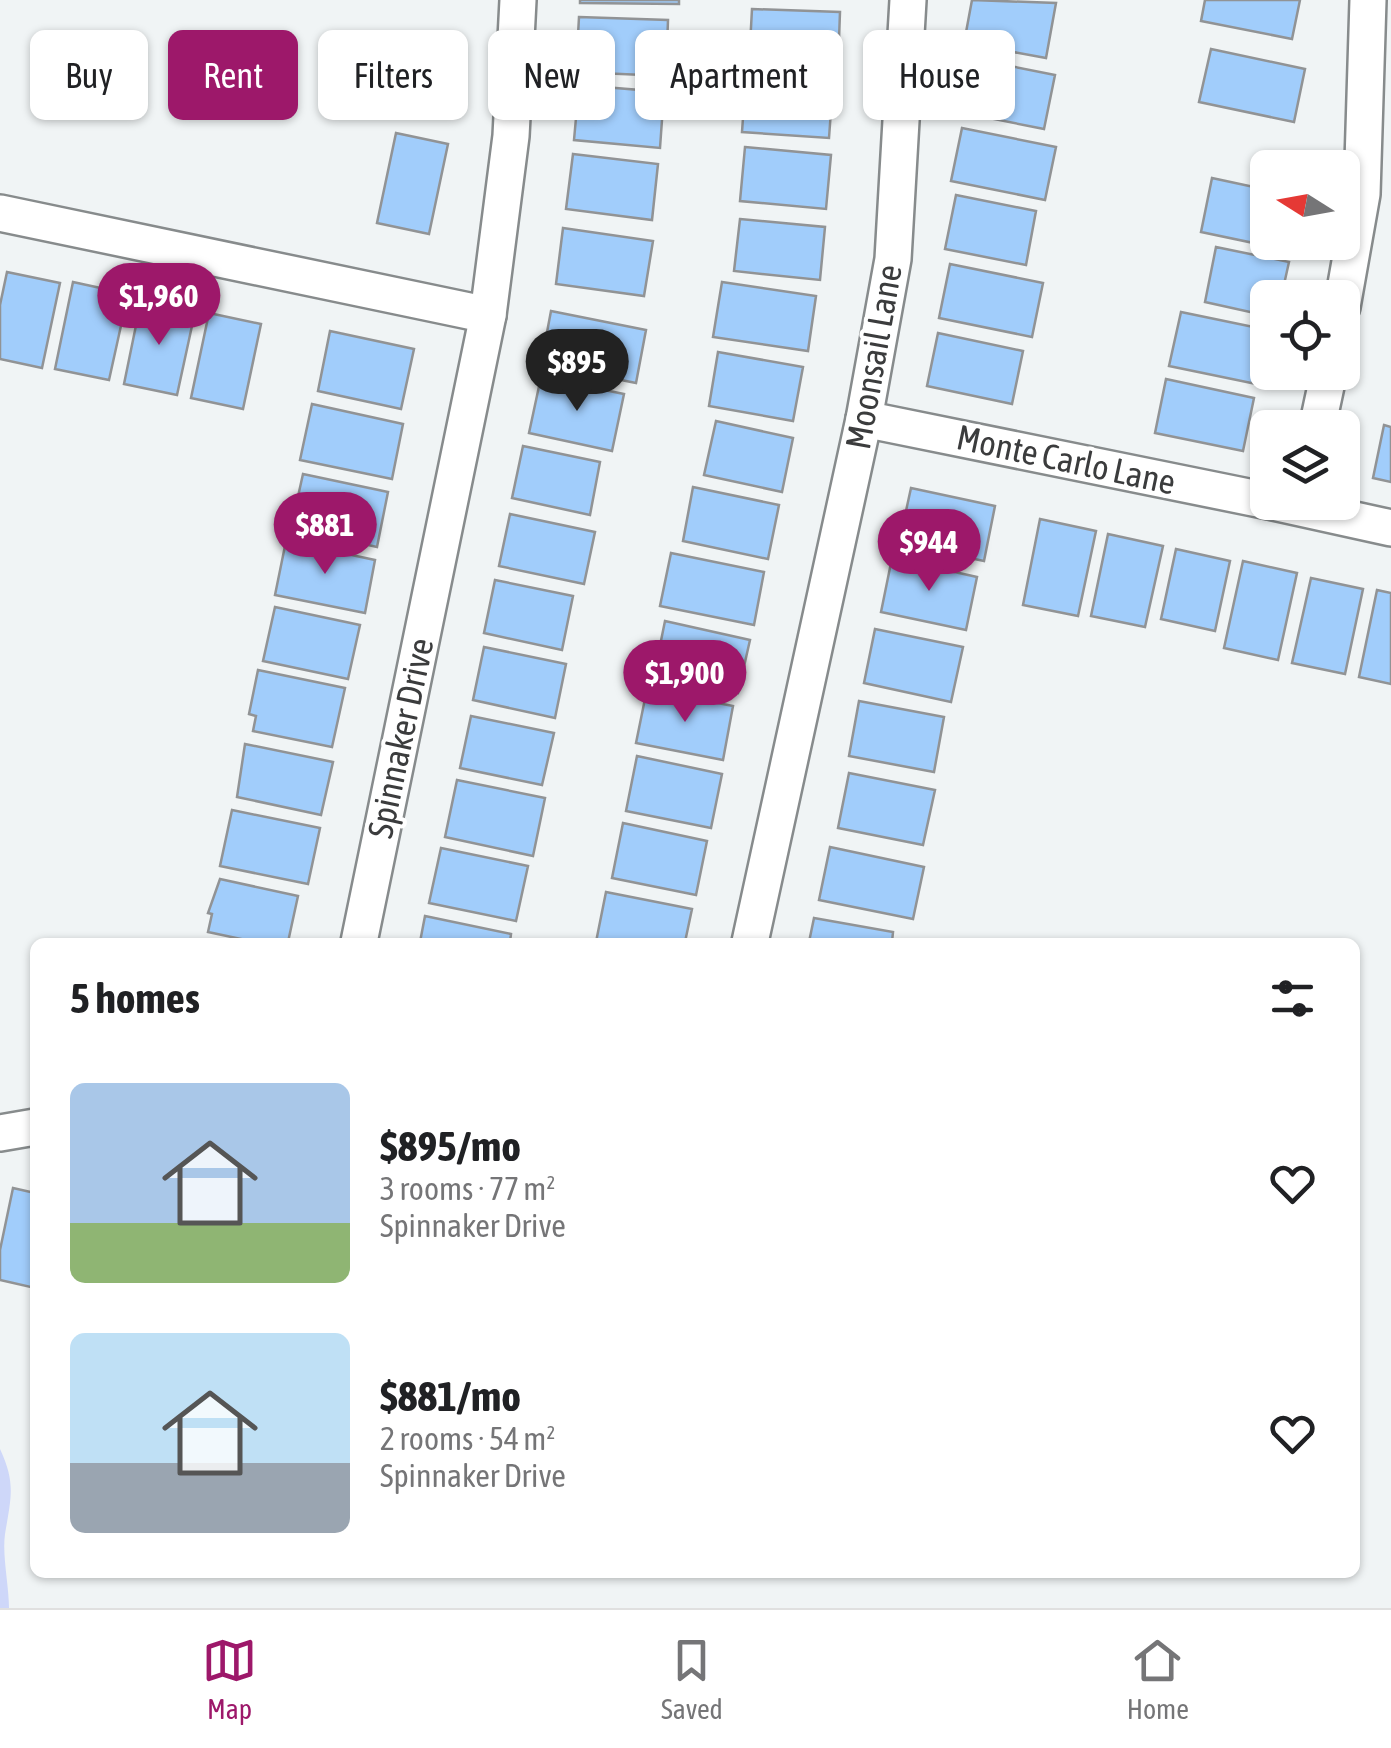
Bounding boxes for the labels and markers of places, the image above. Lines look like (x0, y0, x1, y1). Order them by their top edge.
pin: $1,960 (78, 263, 240, 348)
pin: $895 (518, 329, 636, 414)
pin: $881 (266, 492, 384, 577)
pin: $944 (870, 509, 988, 594)
pin: $1,900 (604, 640, 766, 725)

